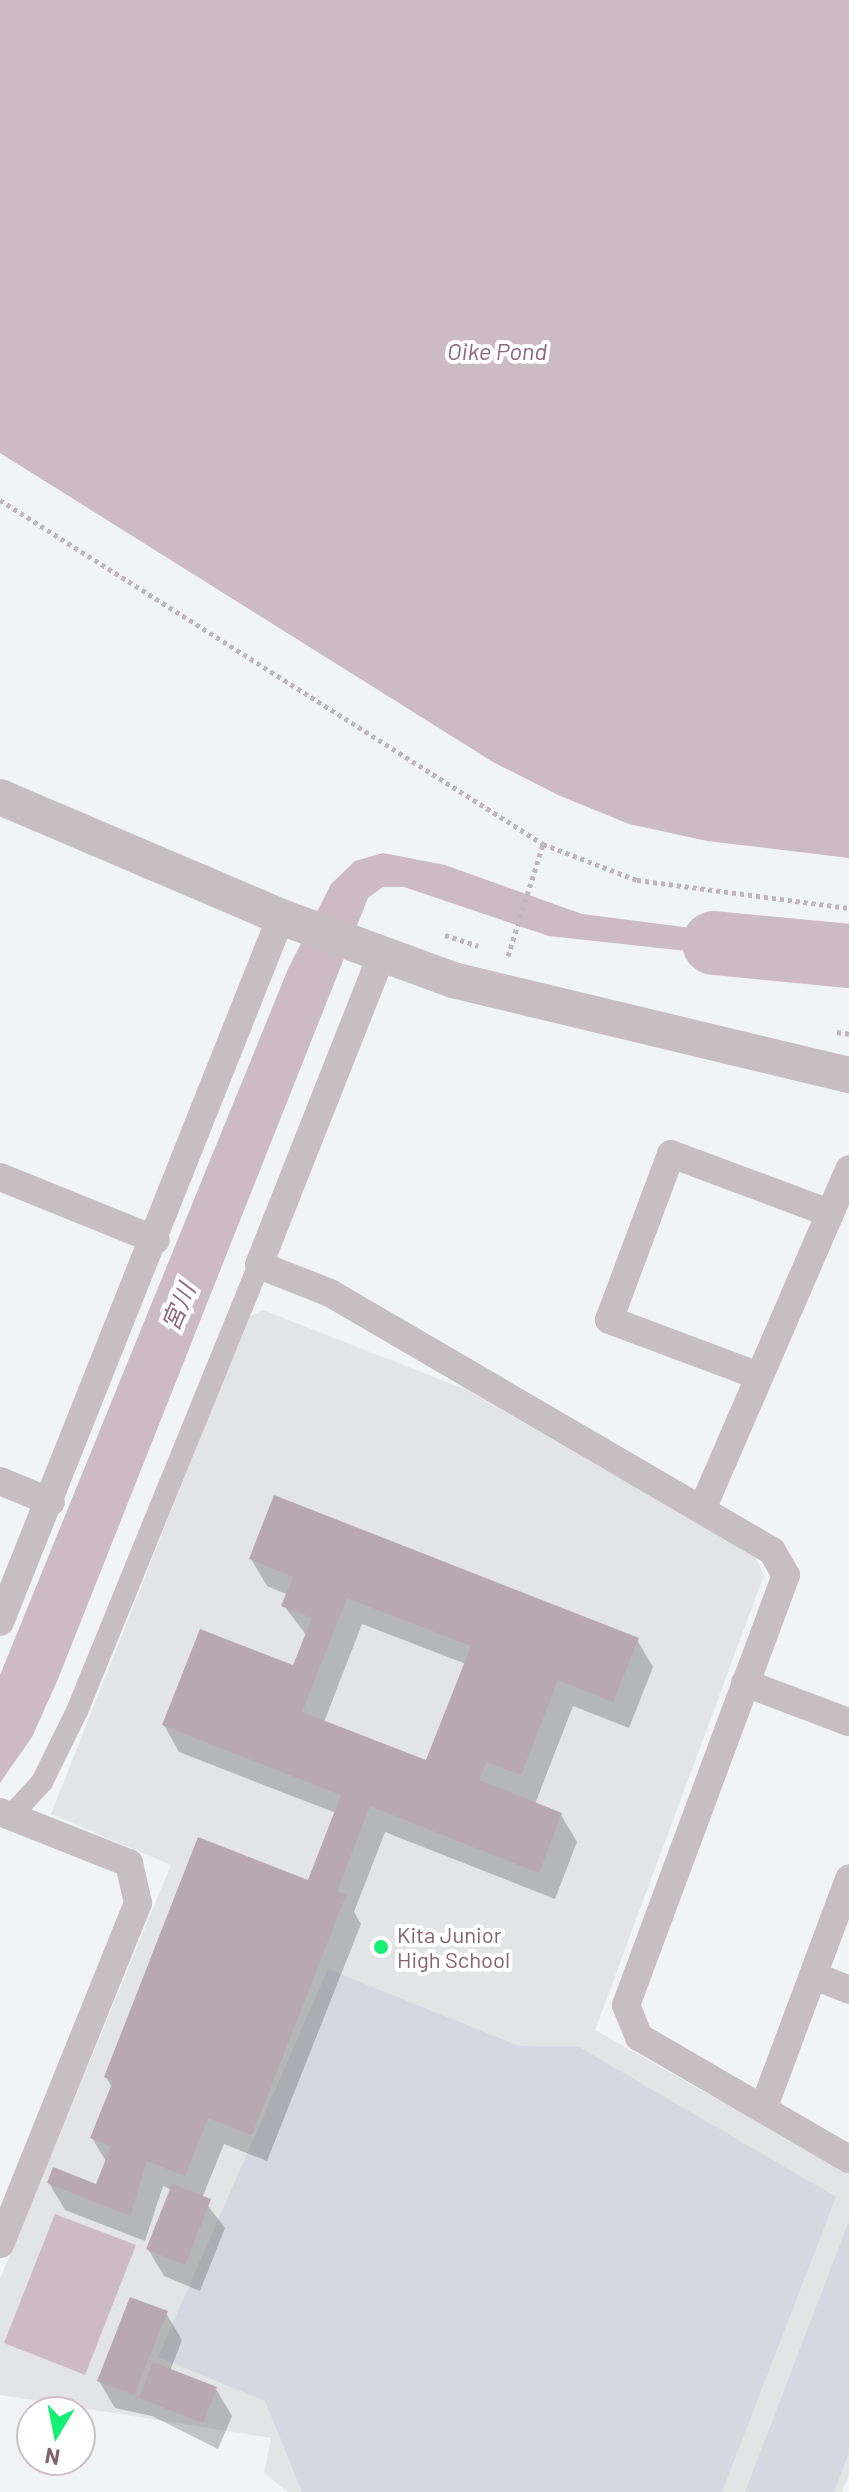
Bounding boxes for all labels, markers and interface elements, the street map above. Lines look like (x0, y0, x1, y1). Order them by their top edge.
water label: Oike Pond (447, 337, 547, 365)
water label: 宮川 (155, 1279, 201, 1335)
place label: Kita Junior High School (397, 1921, 510, 1972)
marker: Kita Junior High School (372, 1938, 390, 1956)
north arrow (16, 2396, 96, 2476)
text: N (43, 2444, 62, 2472)

